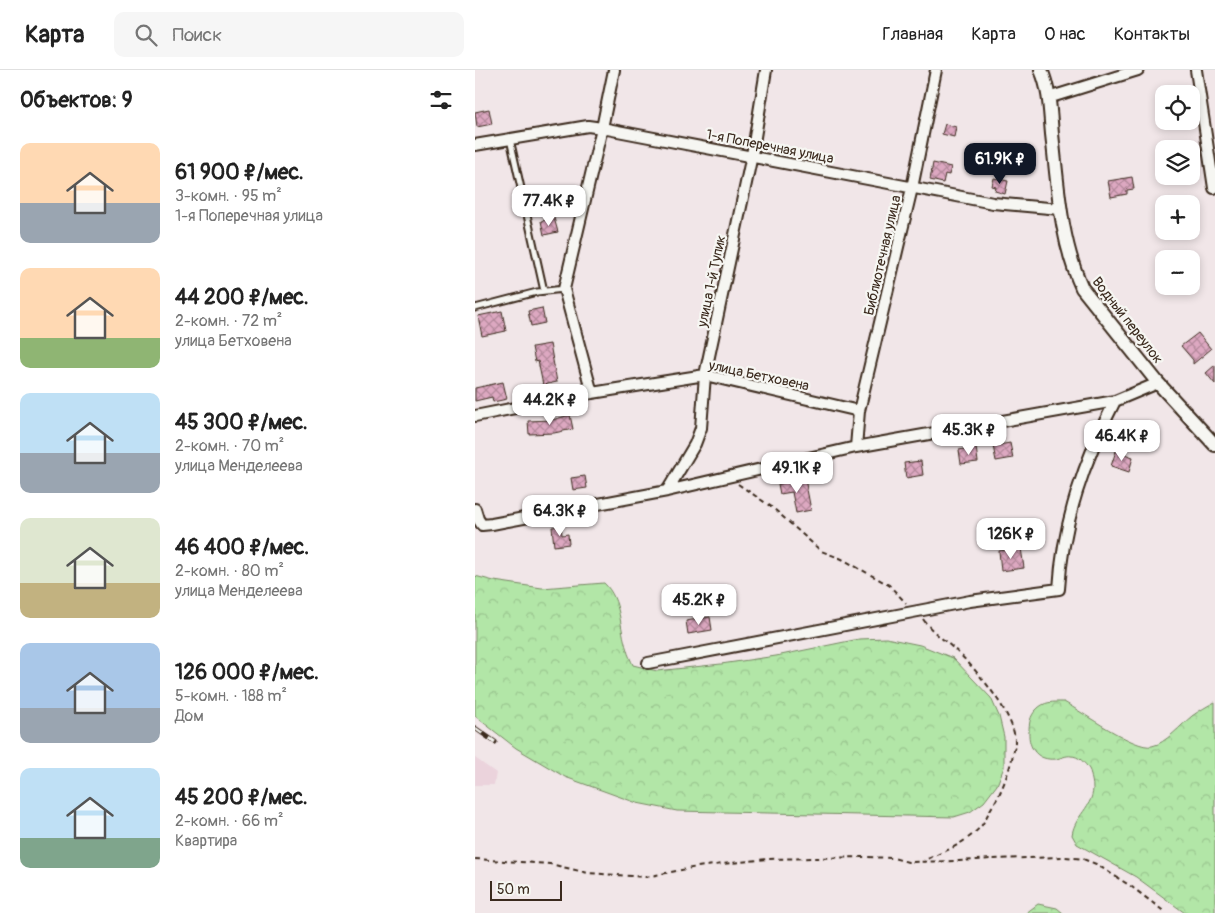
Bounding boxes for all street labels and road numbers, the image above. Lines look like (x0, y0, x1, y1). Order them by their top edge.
street label: 1-я Поперечная улица (705, 126, 835, 167)
street label: Библиотечная улица (860, 193, 905, 317)
street label: улица 1-й Тупик (693, 234, 730, 330)
street label: Водный переулок (1089, 274, 1167, 367)
street label: улица Бетховена (706, 356, 811, 394)

